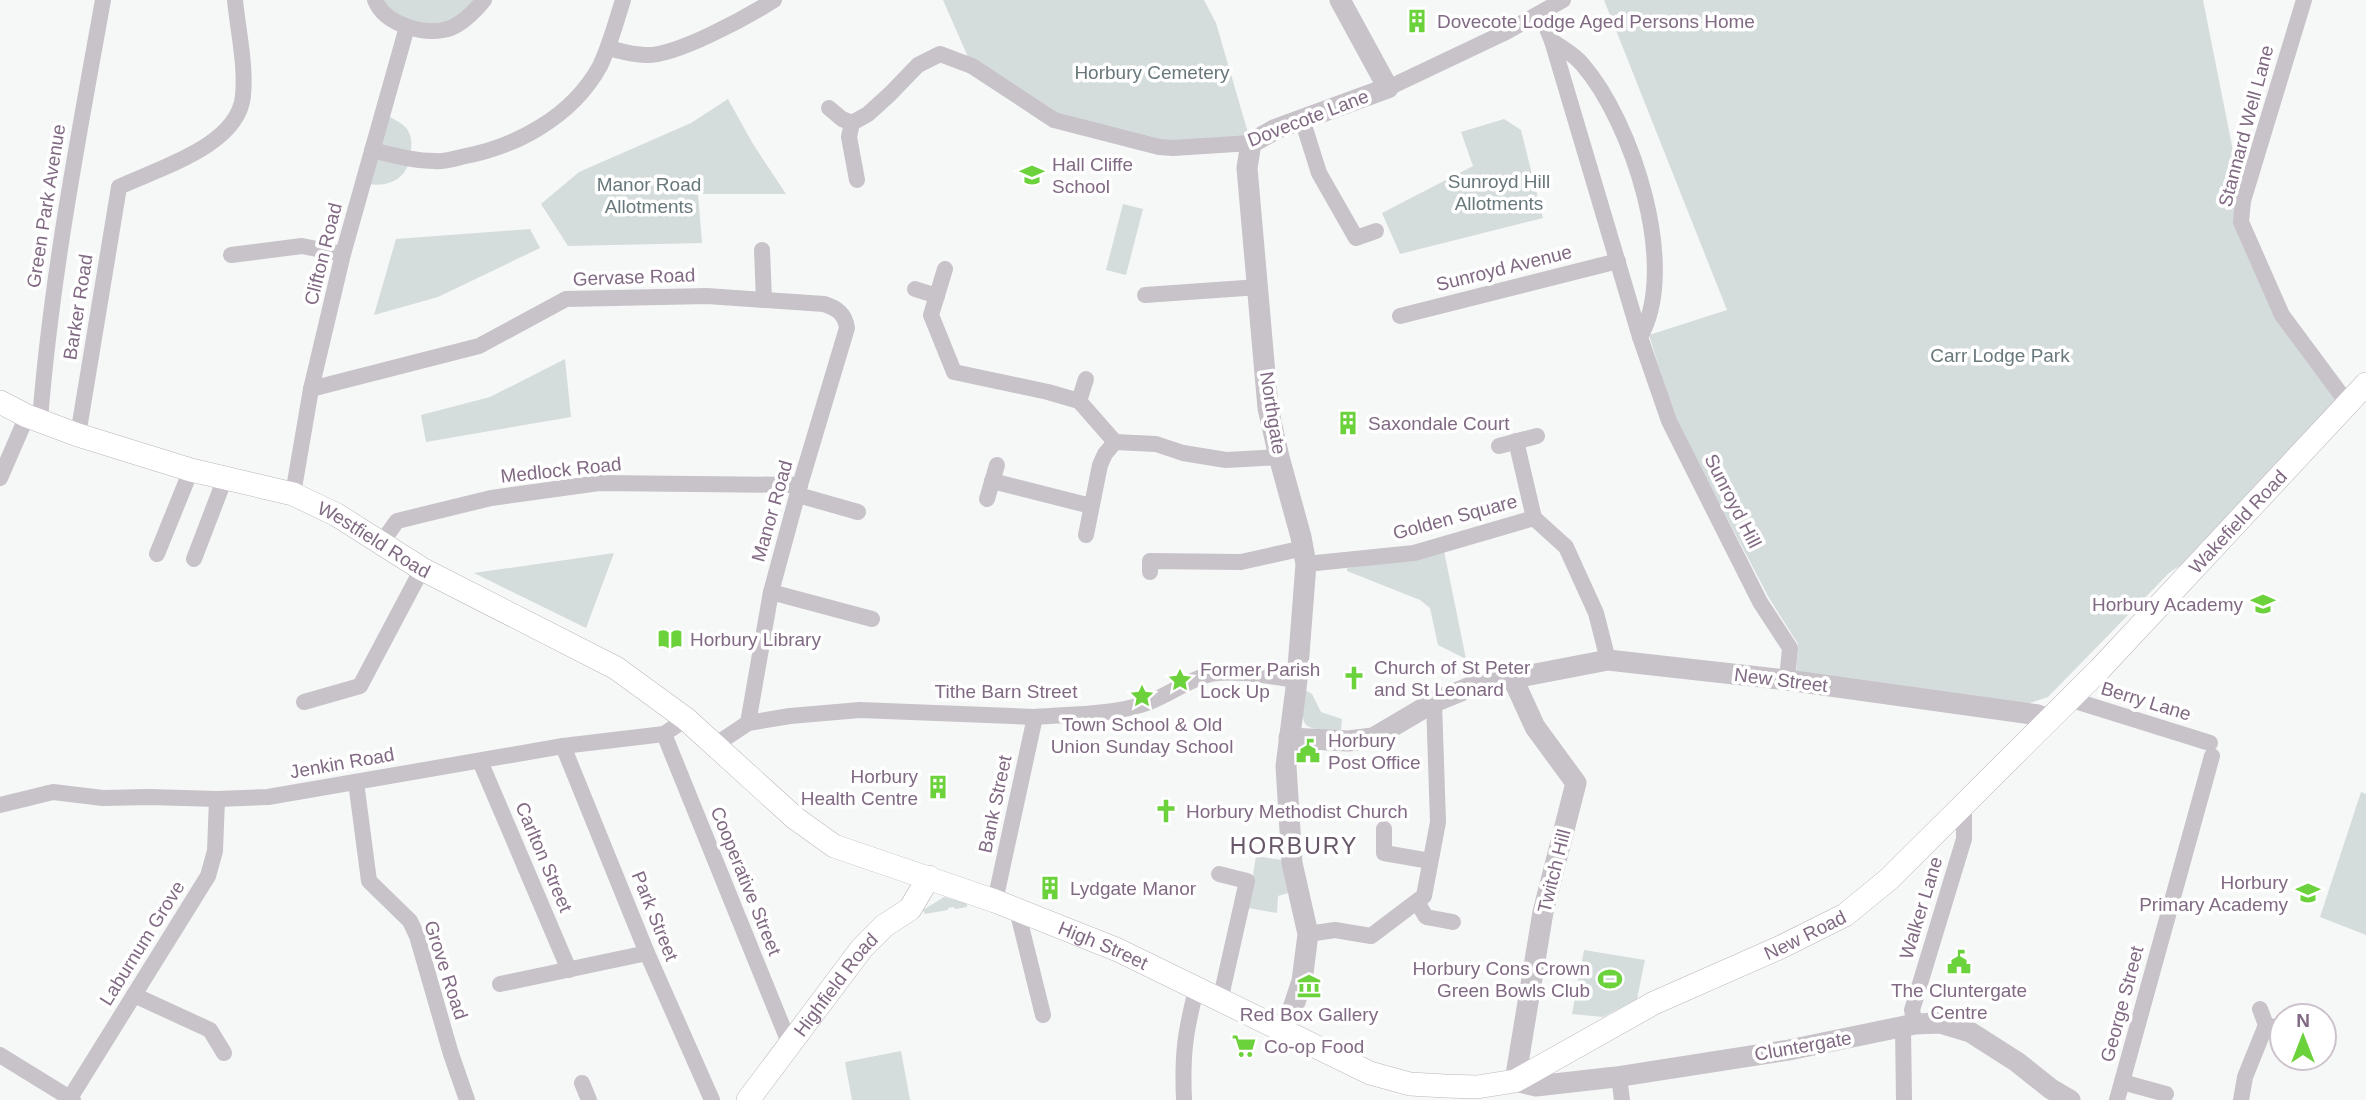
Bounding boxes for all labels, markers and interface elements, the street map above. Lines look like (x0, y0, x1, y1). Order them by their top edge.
building icon: Dovecote Lodge Aged Persons Home (1403, 7, 1431, 35)
place label: Dovecote Lodge Aged Persons Home (1437, 11, 1755, 32)
street label: Stannard Well Lane (2214, 43, 2278, 209)
park label: Horbury Cemetery (1074, 62, 1230, 83)
street label: Dovecote Lane (1245, 85, 1371, 151)
street label: Green Park Avenue (23, 123, 69, 289)
place label: Hall Cliffe School (1052, 154, 1133, 197)
school or university icon: Hall Cliffe School (1018, 161, 1046, 189)
park label: Sunroyd Hill Allotments (1448, 171, 1550, 214)
park label: Manor Road Allotments (597, 174, 701, 217)
street label: Clifton Road (300, 201, 346, 307)
street label: Sunroyd Avenue (1434, 241, 1574, 295)
street label: Barker Road (59, 253, 97, 361)
street label: Gervase Road (572, 264, 696, 290)
park label: Carr Lodge Park (1930, 345, 2070, 366)
street label: Northgate (1256, 370, 1290, 456)
building icon: Saxondale Court (1334, 409, 1362, 437)
place label: Saxondale Court (1368, 413, 1510, 434)
street label: Sunroyd Hill (1700, 451, 1766, 551)
street label: Medlock Road (500, 453, 622, 487)
street label: Manor Road (747, 458, 797, 564)
street label: Wakefield Road (2184, 466, 2291, 578)
street label: Golden Square (1391, 490, 1519, 544)
street label: Westfield Road (314, 497, 434, 582)
school or university icon: Horbury Academy (2249, 590, 2277, 618)
place label: Horbury Academy (2092, 594, 2243, 615)
library icon: Horbury Library (656, 625, 684, 653)
place label: Horbury Library (690, 629, 821, 650)
place label: Church of St Peter and St Leonard (1374, 657, 1531, 700)
place label: Former Parish Lock Up (1200, 659, 1320, 702)
church icon: Church of St Peter and St Leonard (1340, 664, 1368, 692)
street label: New Street (1733, 664, 1830, 696)
place icon: Former Parish Lock Up (1166, 666, 1194, 694)
street label: Berry Lane (2098, 677, 2194, 725)
street label: Tithe Barn Street (935, 681, 1078, 702)
place icon: Town School & Old Union Sunday School (1128, 682, 1156, 710)
place label: Town School & Old Union Sunday School (1051, 714, 1233, 757)
place label: Horbury Post Office (1328, 730, 1421, 773)
public building icon: Horbury Post Office (1294, 737, 1322, 765)
street label: Jenkin Road (288, 743, 396, 783)
street label: Bank Street (974, 753, 1016, 855)
place label: Horbury Health Centre (801, 766, 918, 809)
building icon: Horbury Health Centre (924, 773, 952, 801)
church icon: Horbury Methodist Church (1152, 797, 1180, 825)
street label: Carlton Street (511, 799, 577, 916)
place label: Horbury Methodist Church (1186, 801, 1408, 822)
street label: Cooperative Street (707, 804, 786, 959)
street label: Twitch Hill (1533, 827, 1575, 915)
district label: HORBURY (1230, 833, 1358, 859)
street label: Walker Lane (1895, 854, 1947, 962)
street label: Park Street (627, 868, 683, 965)
place label: Horbury Primary Academy (2139, 872, 2288, 915)
building icon: Lydgate Manor (1036, 874, 1064, 902)
street label: Laburnum Grove (95, 877, 189, 1009)
place label: Lydgate Manor (1070, 878, 1197, 899)
school or university icon: Horbury Primary Academy (2294, 879, 2322, 907)
street label: New Road (1761, 906, 1849, 964)
street label: High Street (1055, 917, 1152, 974)
street label: Grove Road (420, 918, 472, 1022)
street label: Highfield Road (789, 928, 882, 1040)
street label: George Street (2096, 943, 2148, 1064)
public building icon: The Cluntergate Centre (1945, 948, 1973, 976)
place label: Horbury Cons Crown Green Bowls Club (1413, 958, 1590, 1001)
sports icon: Horbury Cons Crown Green Bowls Club (1596, 965, 1624, 993)
museum icon: Red Box Gallery (1295, 972, 1323, 1000)
place label: The Cluntergate Centre (1891, 980, 2027, 1023)
north arrow (2268, 1002, 2338, 1072)
place label: Red Box Gallery (1240, 1004, 1379, 1025)
text: N (2296, 1010, 2310, 1031)
street label: Cluntergate (1753, 1027, 1853, 1065)
supermarket icon: Co-op Food (1230, 1032, 1258, 1060)
place label: Co-op Food (1264, 1036, 1364, 1057)

